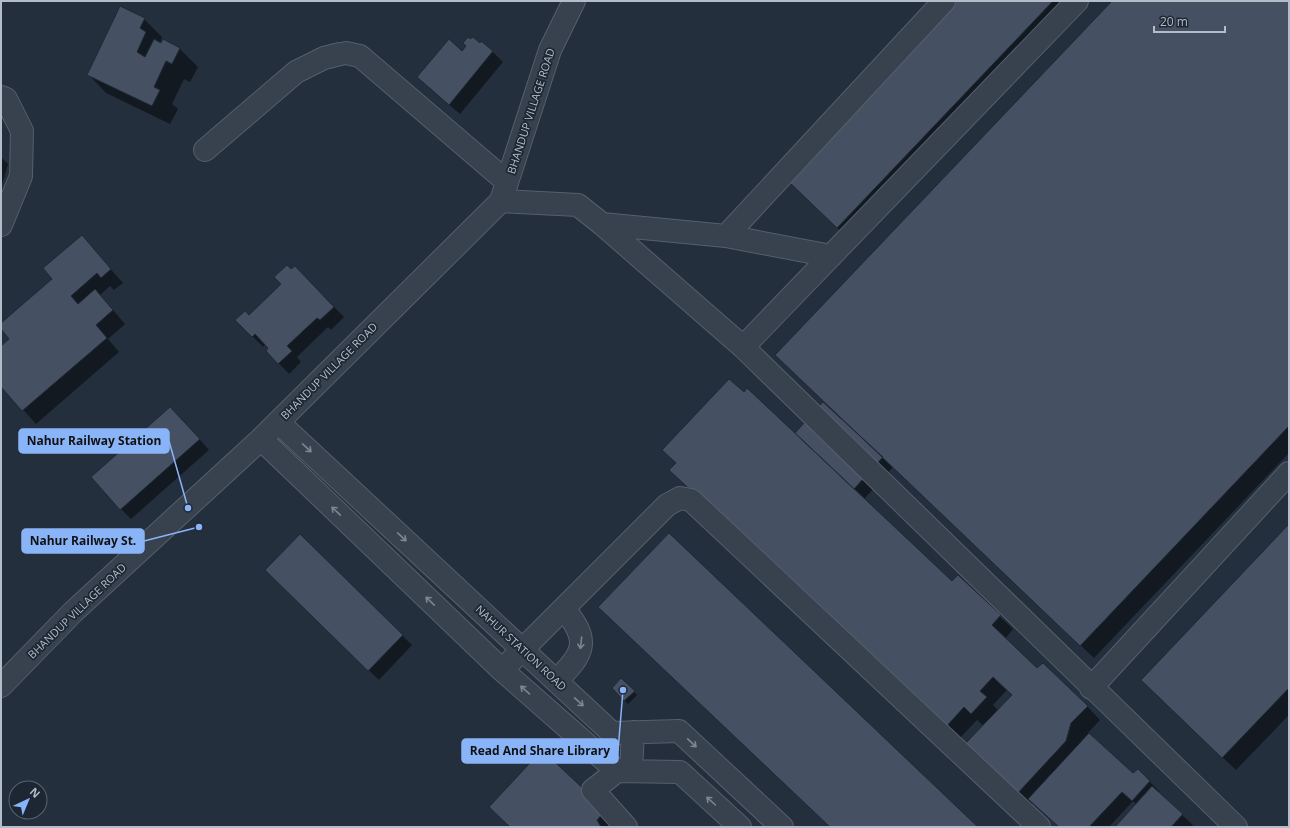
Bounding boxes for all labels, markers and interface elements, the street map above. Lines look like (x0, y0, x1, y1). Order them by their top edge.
scale bar (1154, 8, 1225, 34)
text: 20 m (1160, 13, 1188, 30)
street label: BHANDUP VILLAGE ROAD (503, 46, 558, 176)
street label: BHANDUP VILLAGE ROAD (277, 319, 380, 422)
callout: Nahur Railway Station (19, 429, 169, 453)
text: Nahur Railway Station (27, 432, 161, 449)
one-way arrow (302, 443, 312, 453)
one-way arrow (331, 506, 341, 516)
callout: Nahur Railway St. (22, 529, 144, 553)
text: Nahur Railway St. (30, 532, 136, 549)
one-way arrow (397, 532, 407, 542)
street label: BHANDUP VILLAGE ROAD (24, 560, 129, 662)
one-way arrow (425, 596, 435, 606)
street label: NAHUR STATION ROAD (473, 602, 570, 694)
one-way arrow (577, 636, 585, 649)
one-way arrow (520, 685, 530, 695)
one-way arrow (573, 697, 583, 706)
callout: Read And Share Library (462, 739, 618, 763)
one-way arrow (687, 739, 697, 748)
text: Read And Share Library (470, 742, 610, 759)
north arrow (8, 780, 48, 820)
text: N (27, 784, 44, 801)
one-way arrow (706, 796, 717, 805)

